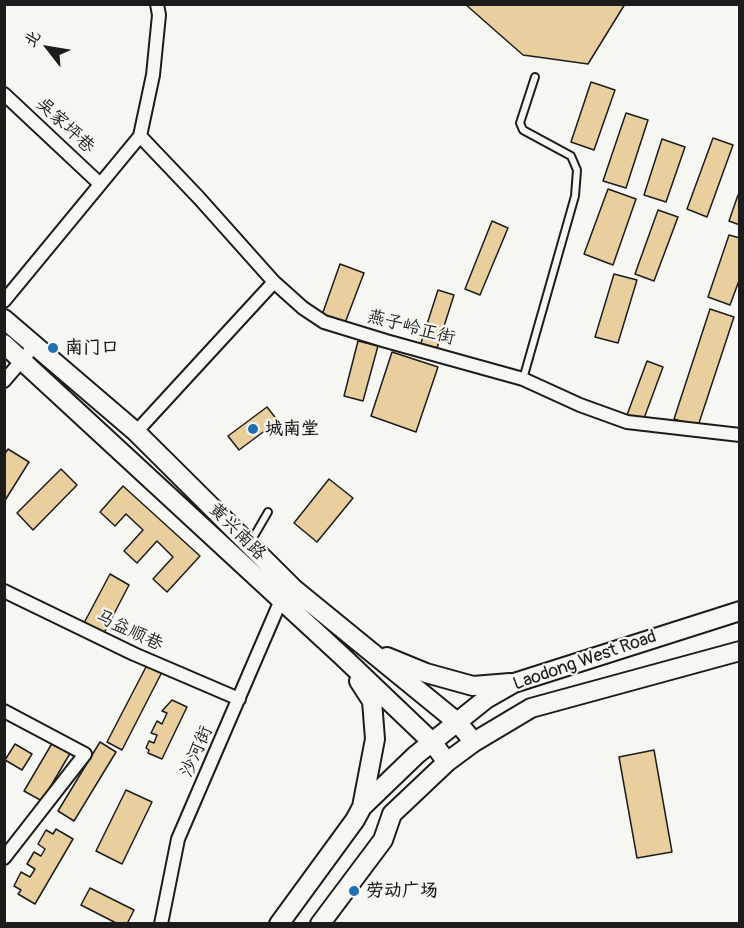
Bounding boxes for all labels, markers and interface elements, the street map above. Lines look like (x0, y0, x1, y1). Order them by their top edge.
north arrow (18, 18, 78, 78)
text: 北 (20, 27, 45, 51)
street label: 吴家坪巷 (31, 94, 99, 158)
street label: 燕子岭正街 (365, 306, 457, 350)
place label: 南门口 (65, 337, 119, 359)
marker: 南门口 (46, 341, 60, 355)
place label: 城南堂 (265, 418, 319, 440)
marker: 城南堂 (246, 422, 260, 436)
street label: 黄兴南路 (204, 499, 270, 565)
street label: 马益顺巷 (92, 606, 166, 656)
street label: Laodong West Road (511, 626, 659, 696)
street label: 沙河街 (176, 723, 218, 781)
place label: 劳动广场 (366, 880, 438, 902)
marker: 劳动广场 (347, 884, 361, 898)

